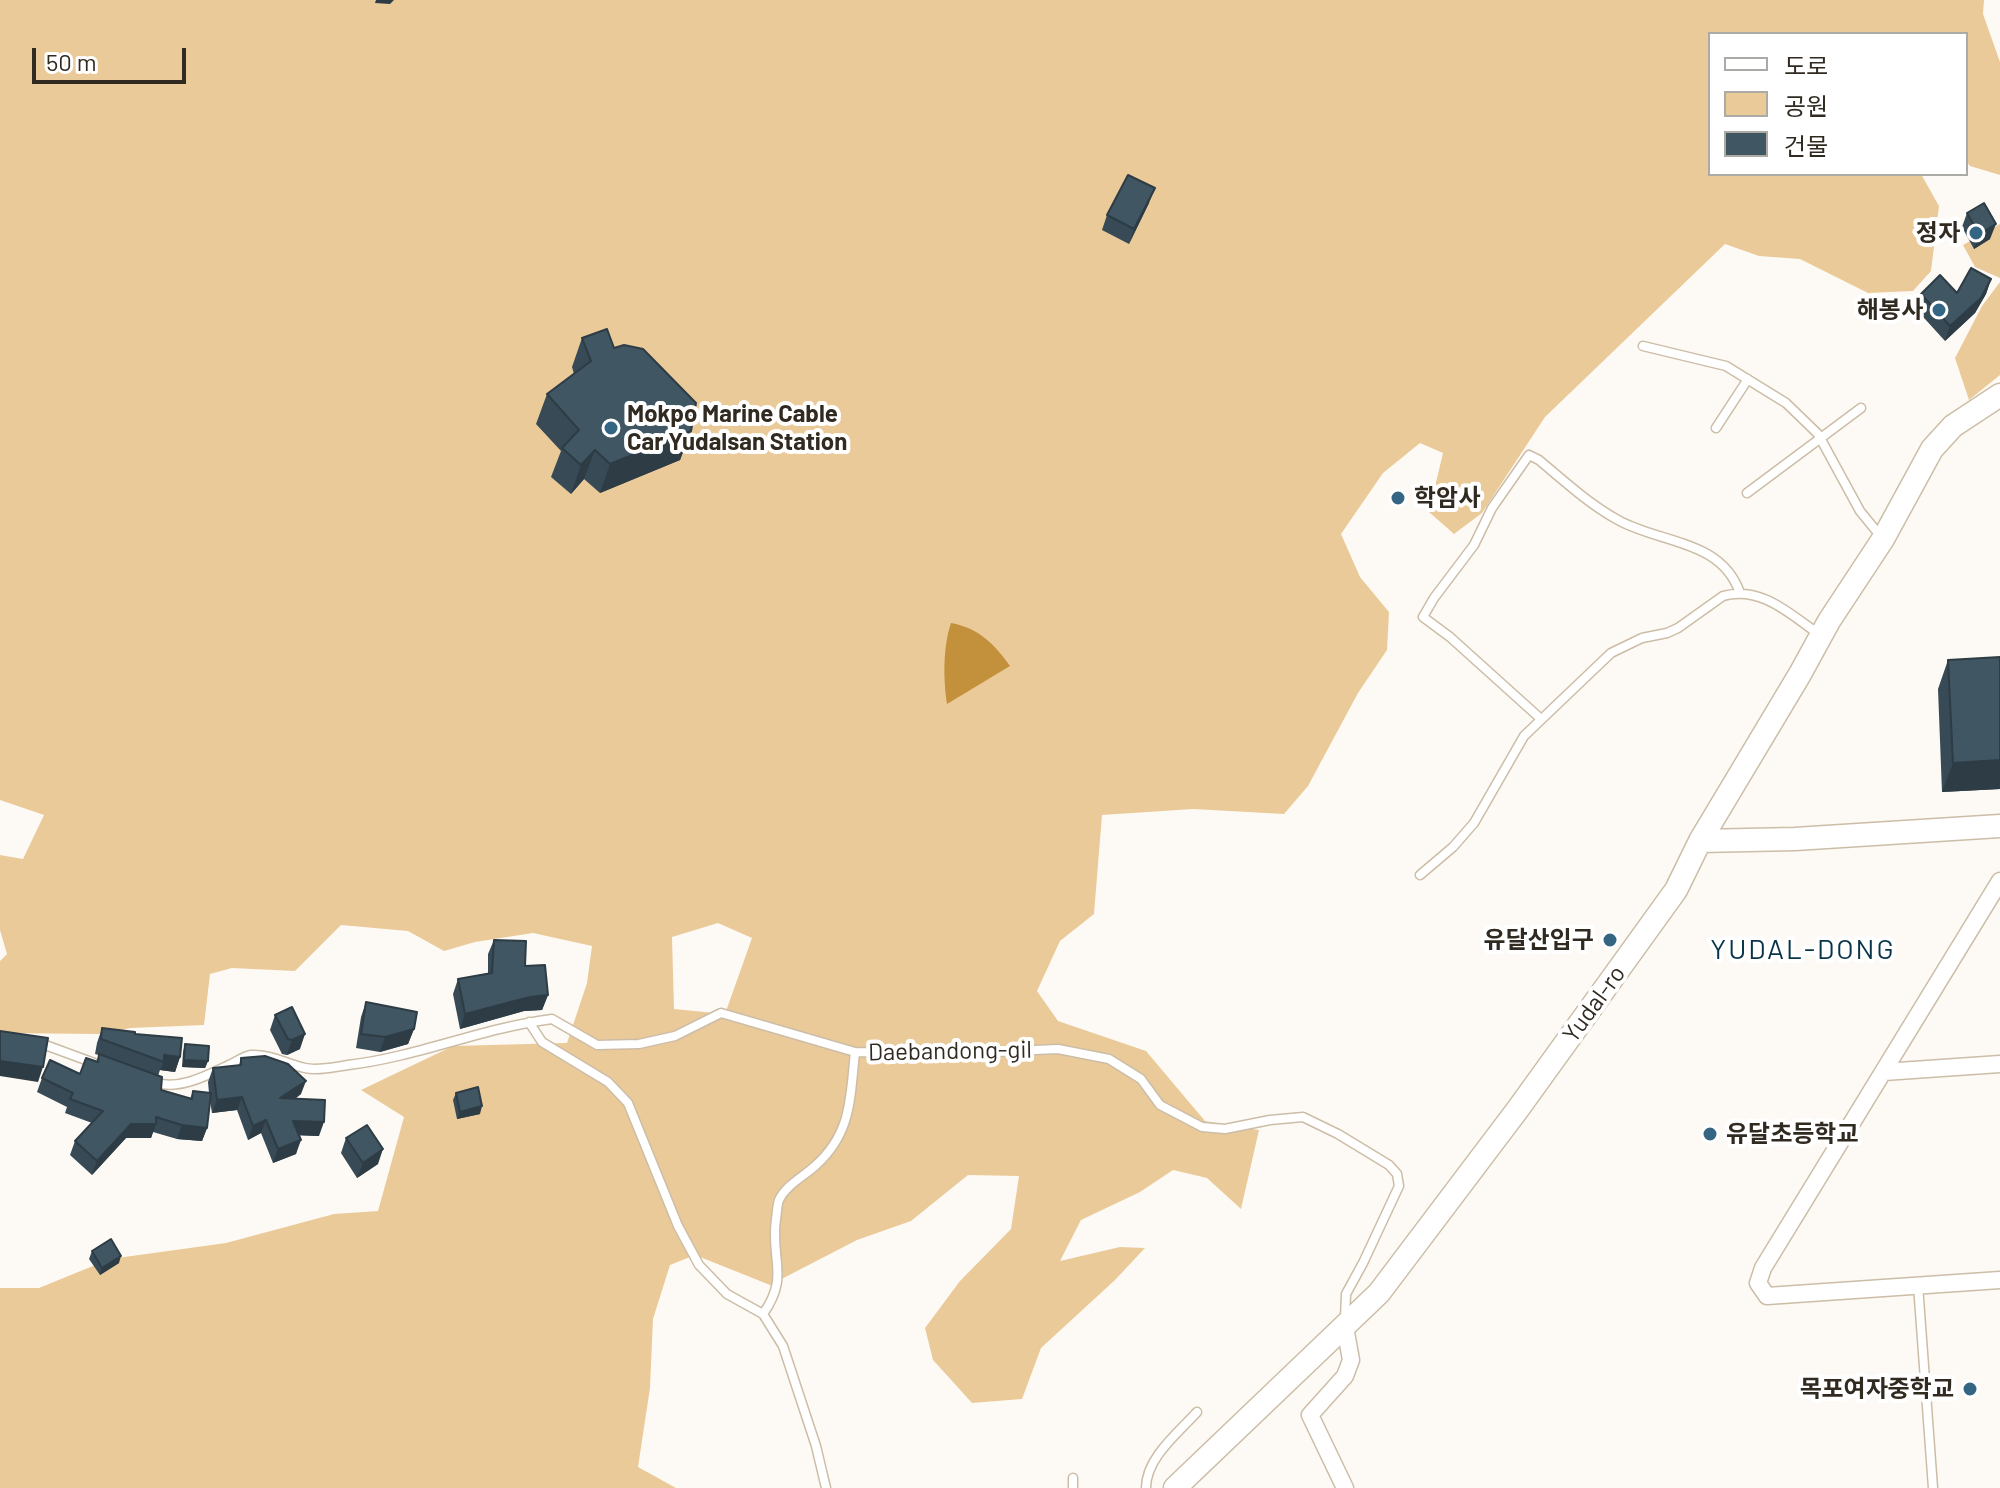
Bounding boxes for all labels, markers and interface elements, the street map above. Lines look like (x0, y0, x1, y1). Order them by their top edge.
scale bar (36, 32, 190, 82)
legend (1708, 32, 1968, 176)
text: 50 m (46, 47, 97, 76)
text: 도로 (1784, 51, 1828, 80)
text: 공원 (1784, 91, 1828, 120)
text: 건물 (1784, 131, 1828, 160)
place label: 정자 (1916, 219, 1960, 247)
marker: 정자 (1967, 224, 1985, 242)
place label: 해봉사 (1857, 296, 1923, 324)
marker: 해봉사 (1930, 301, 1948, 319)
place label: Mokpo Marine Cable Car Yudalsan Station (627, 400, 847, 456)
marker: Mokpo Marine Cable Car Yudalsan Station (602, 419, 620, 437)
place label: 학암사 (1414, 484, 1480, 512)
marker: 학암사 (1389, 489, 1407, 507)
place label: 유달산입구 (1484, 926, 1594, 954)
marker: 유달산입구 (1601, 931, 1619, 949)
district label: YUDAL-DONG (1710, 933, 1896, 967)
street label: Yudal-ro (1557, 960, 1631, 1048)
street label: Daebandong-gil (868, 1035, 1032, 1067)
place label: 유달초등학교 (1726, 1120, 1858, 1148)
marker: 유달초등학교 (1701, 1125, 1719, 1143)
place label: 목포여자중학교 (1799, 1375, 1954, 1403)
marker: 목포여자중학교 (1961, 1380, 1979, 1398)

